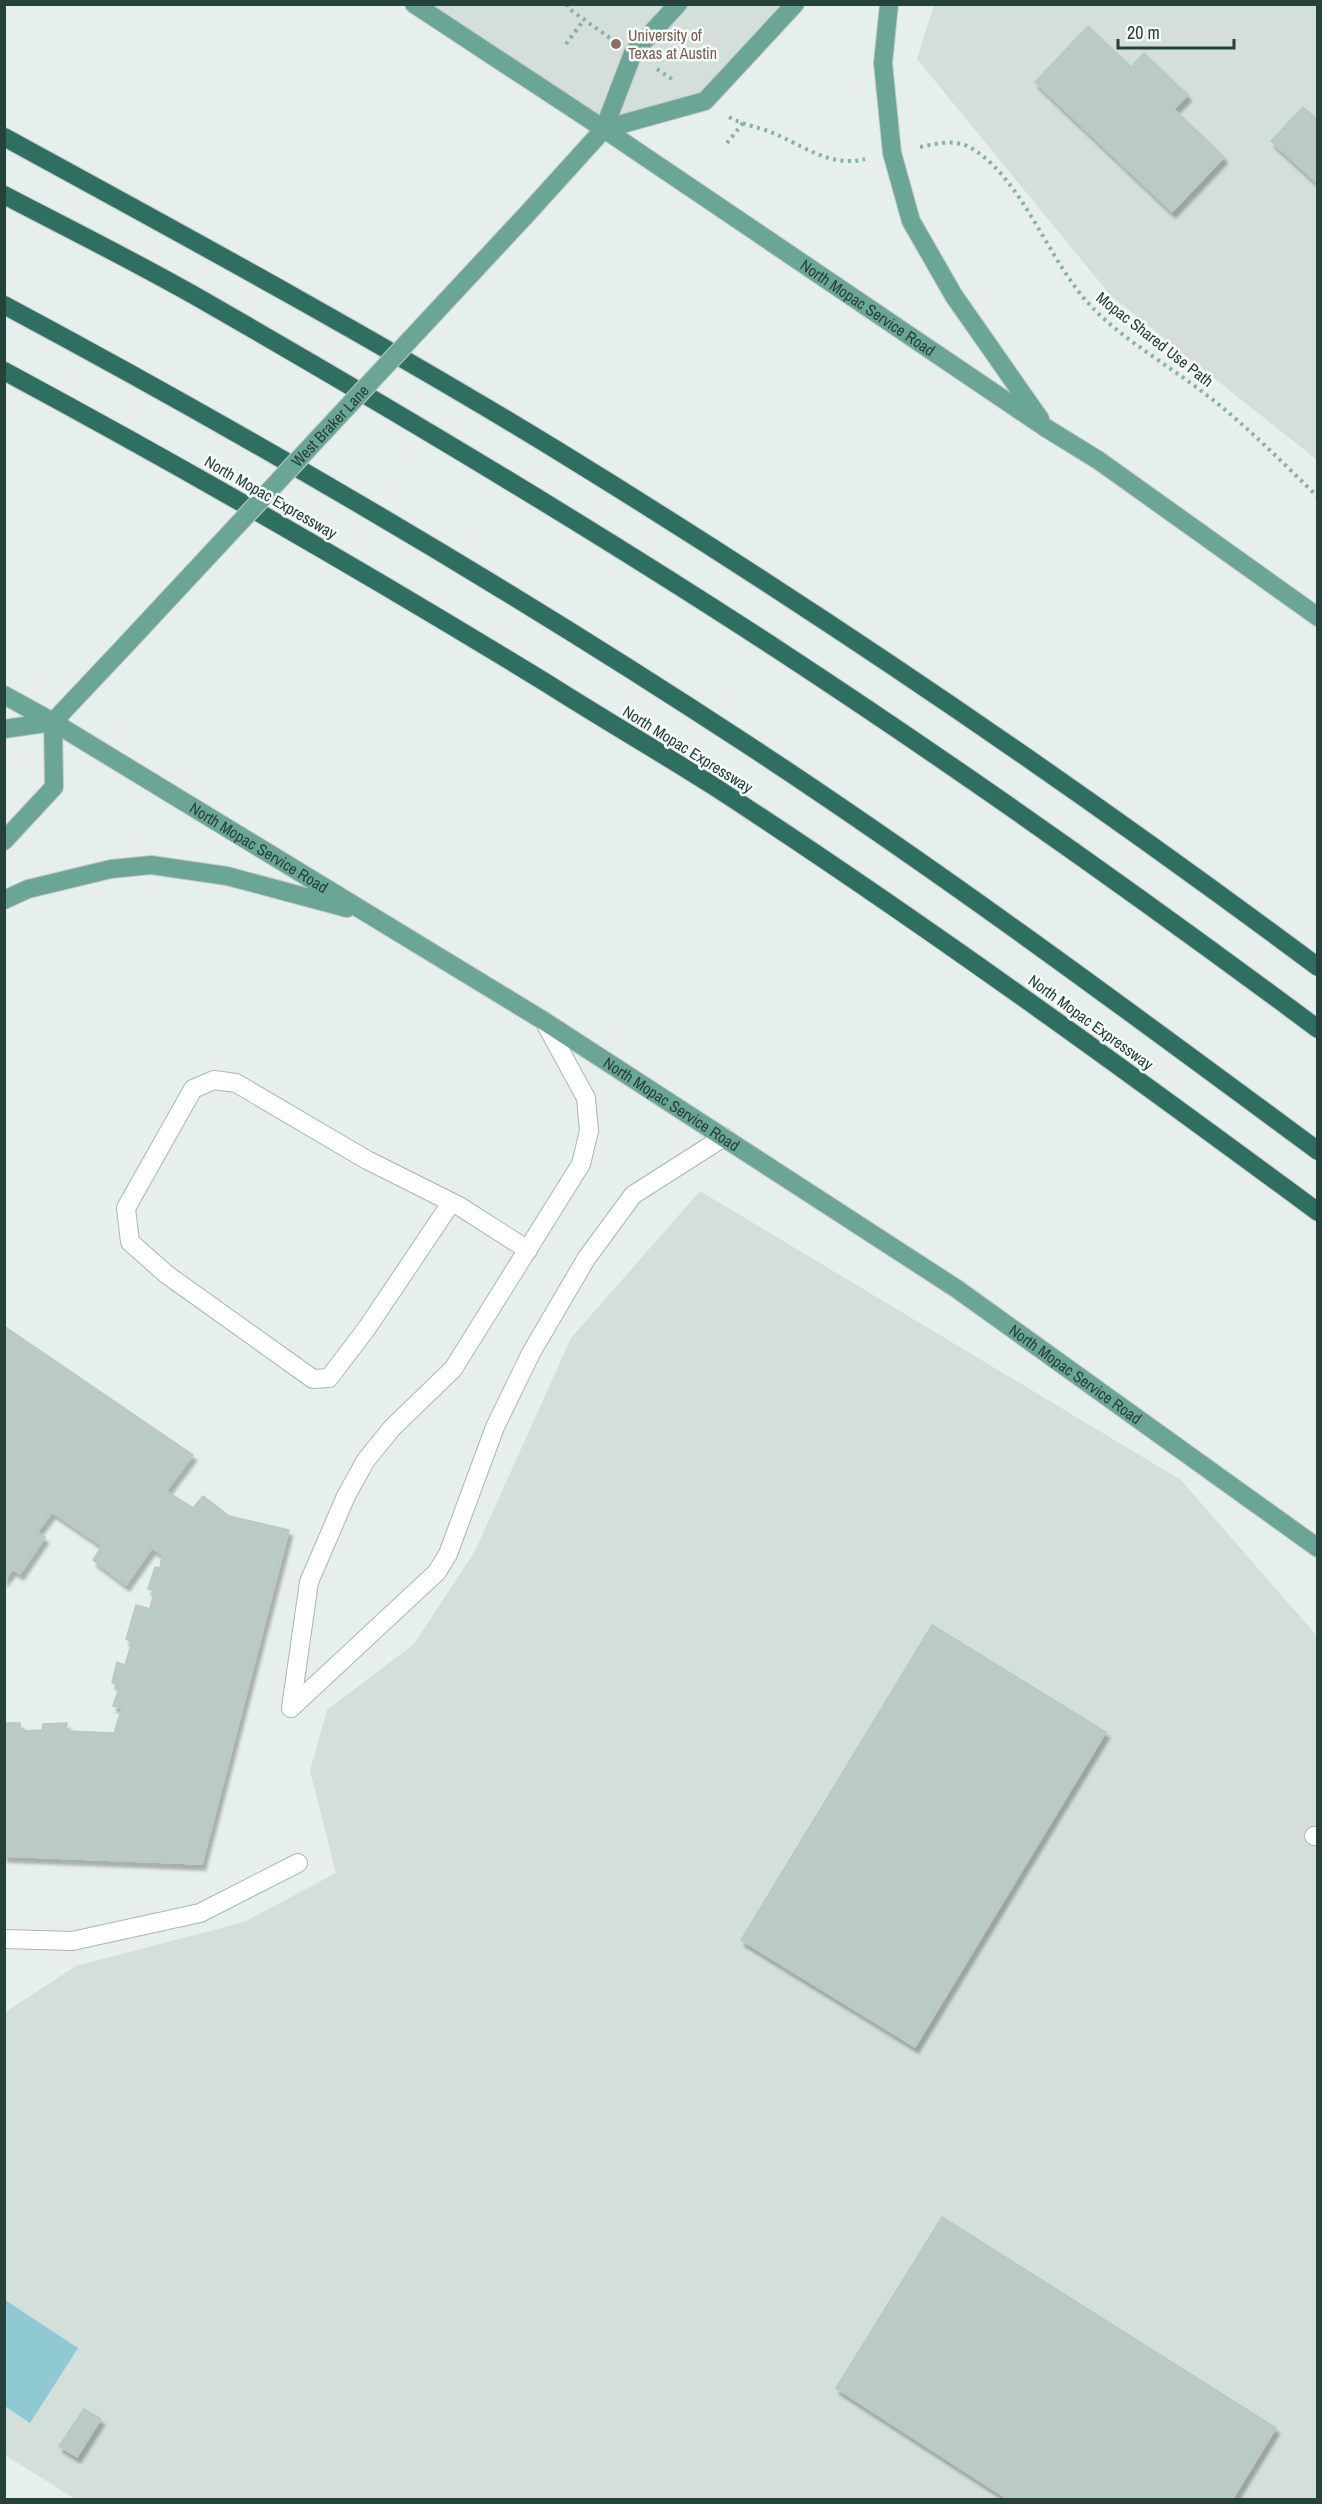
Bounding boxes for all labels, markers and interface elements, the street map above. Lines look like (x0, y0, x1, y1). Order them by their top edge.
scale bar (1118, 12, 1234, 50)
text: 20 m (1127, 20, 1160, 45)
place label: University of Texas at Austin (628, 24, 717, 64)
marker: University of Texas at Austin (609, 37, 623, 51)
street label: North Mopac Service Road (796, 254, 940, 361)
street label: Mopac Shared Use Path (1092, 286, 1218, 392)
street label: West Braker Lane (286, 380, 374, 471)
street label: North Mopac Expressway (201, 450, 342, 544)
street label: North Mopac Expressway (619, 700, 758, 798)
street label: North Mopac Service Road (186, 797, 332, 898)
street label: North Mopac Expressway (1024, 969, 1158, 1075)
street label: North Mopac Service Road (599, 1052, 744, 1156)
street label: North Mopac Service Road (1005, 1319, 1146, 1429)

